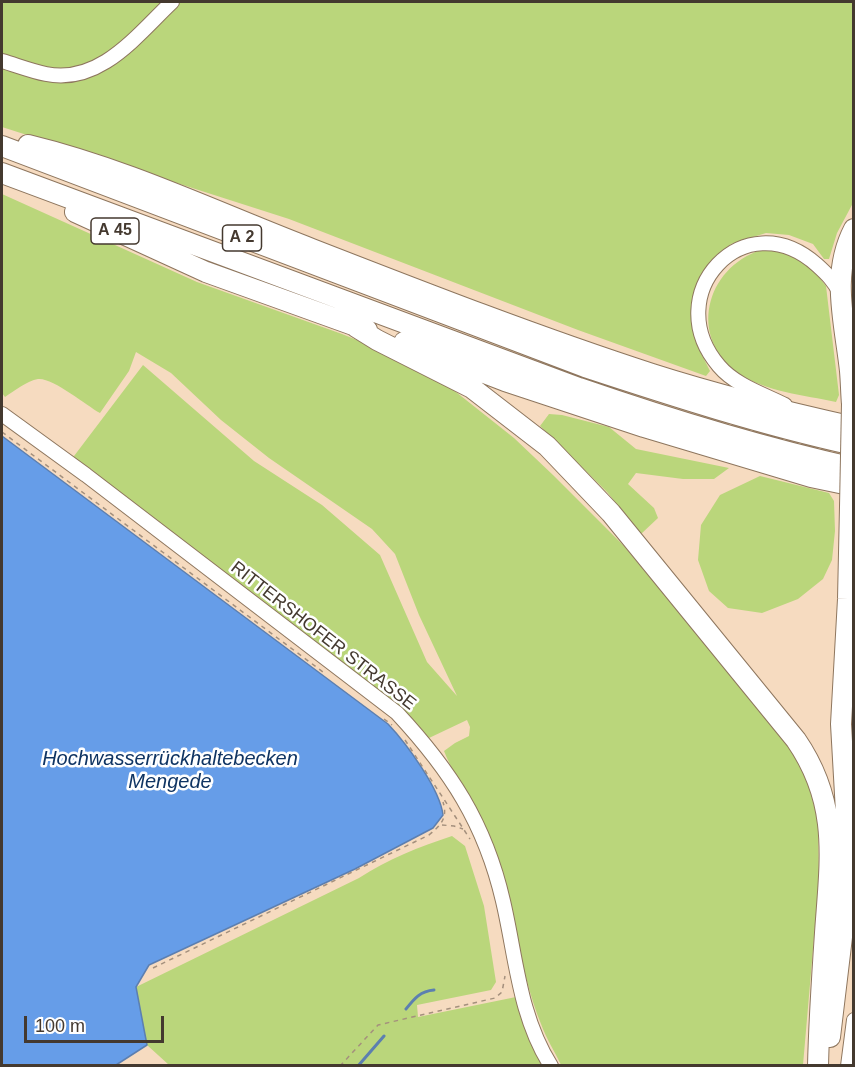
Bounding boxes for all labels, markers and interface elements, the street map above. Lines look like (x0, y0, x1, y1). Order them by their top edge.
road number: A 45 (91, 218, 139, 244)
road number: A 2 (222, 225, 262, 251)
street label: RITTERSHOFER STRASSE (226, 557, 420, 715)
water label: Hochwasserrückhaltebecken Mengede (42, 747, 298, 794)
scale bar (27, 1004, 166, 1042)
text: 100 m (35, 1016, 85, 1036)

